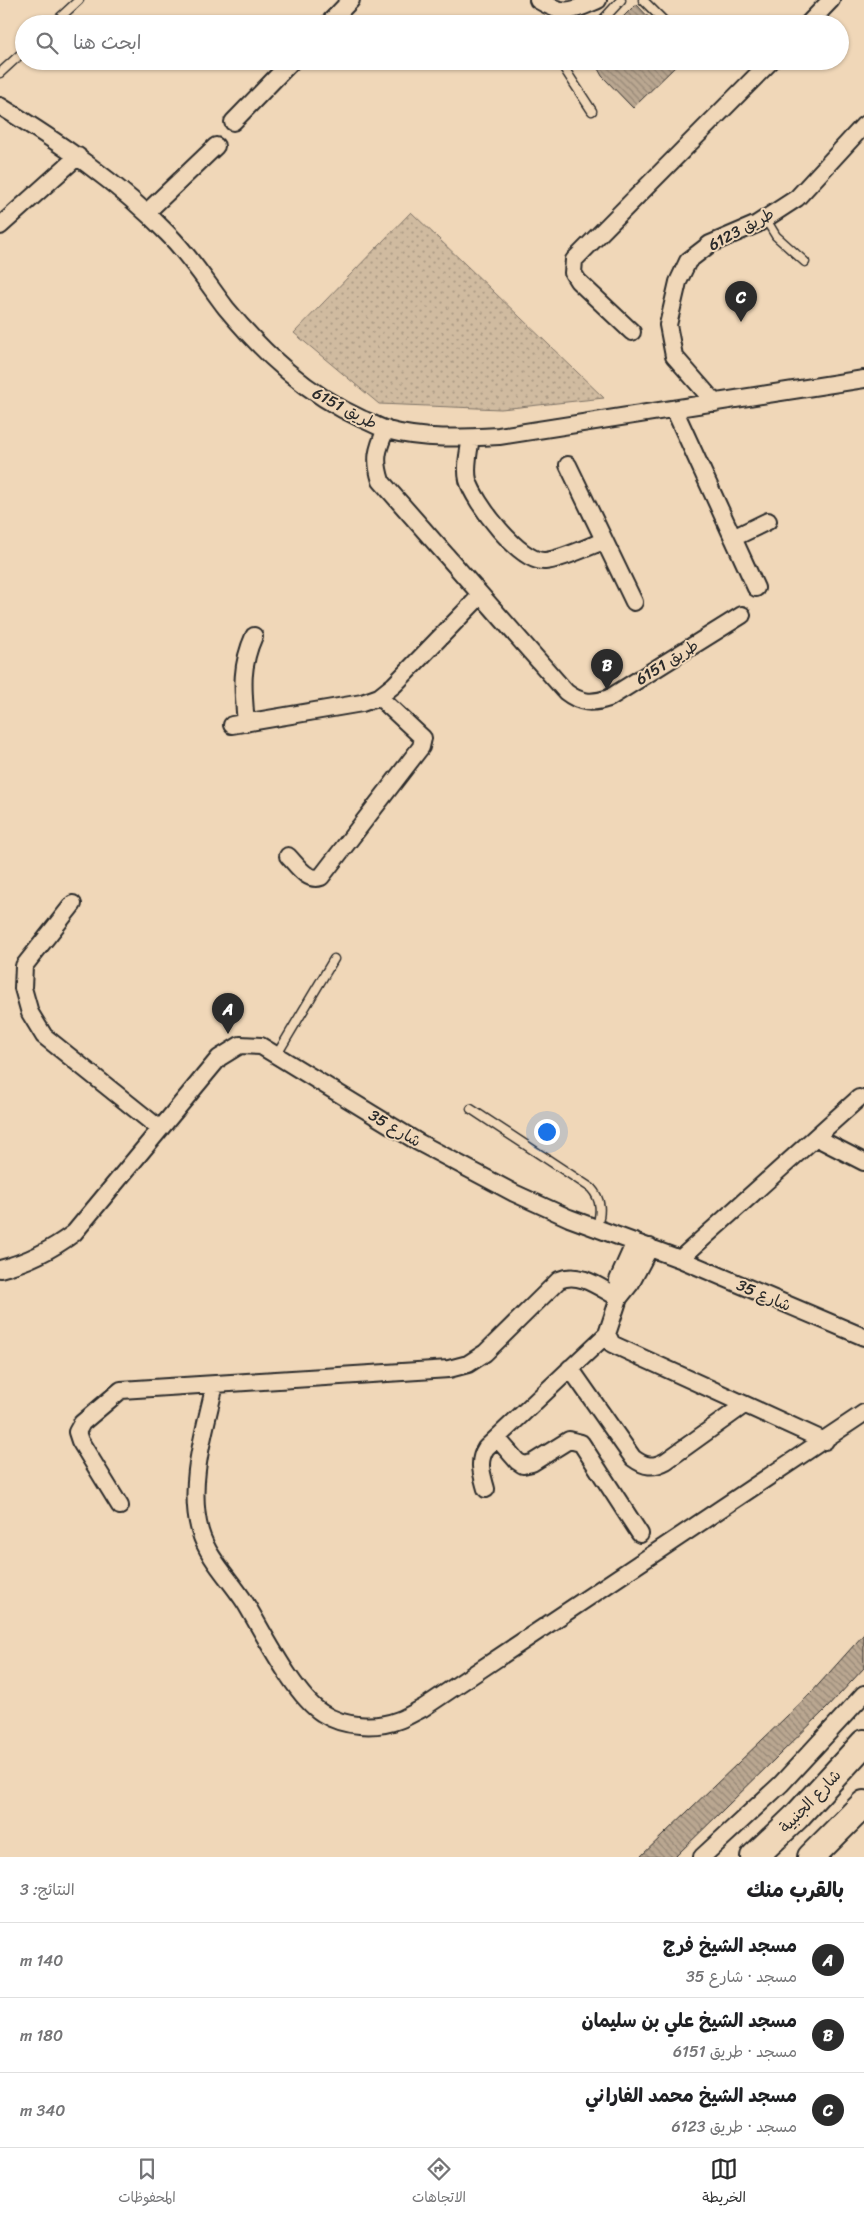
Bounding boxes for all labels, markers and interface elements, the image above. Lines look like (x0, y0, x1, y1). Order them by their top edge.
search box (15, 15, 849, 70)
text: ابحث هنا (73, 26, 141, 59)
icon: search (33, 29, 61, 57)
street label: طريق 6123 (703, 199, 779, 259)
pin: C (725, 281, 757, 322)
street label: طريق 6151 (307, 379, 383, 437)
street label: طريق 6151 (629, 631, 705, 693)
pin: B (591, 649, 623, 690)
pin: A (212, 993, 244, 1034)
street label: شارع 35 (363, 1101, 427, 1155)
your location (534, 1119, 560, 1145)
street label: شارع 35 (732, 1270, 796, 1320)
street label: شارع الجنبية (772, 1762, 848, 1840)
text: بالقرب منك (746, 1871, 844, 1909)
text: النتائج: 3 (20, 1875, 75, 1904)
text: مسجد الشيخ فرج (663, 1929, 797, 1962)
text: 140 m (20, 1946, 63, 1975)
text: A (823, 1946, 833, 1975)
text: مسجد · شارع 35 (686, 1962, 797, 1991)
text: مسجد الشيخ علي بن سليمان (581, 2004, 797, 2037)
text: 180 m (20, 2021, 63, 2050)
text: B (823, 2021, 833, 2050)
text: مسجد · طريق 6151 (673, 2037, 797, 2066)
text: مسجد الشيخ محمد الفاراني (585, 2079, 797, 2112)
text: 340 m (20, 2096, 65, 2125)
text: C (823, 2096, 833, 2125)
text: مسجد · طريق 6123 (672, 2112, 797, 2141)
tab: المحفوظات (118, 2155, 176, 2210)
tab: الاتجاهات (412, 2155, 466, 2210)
tab: الخريطة (702, 2155, 746, 2210)

